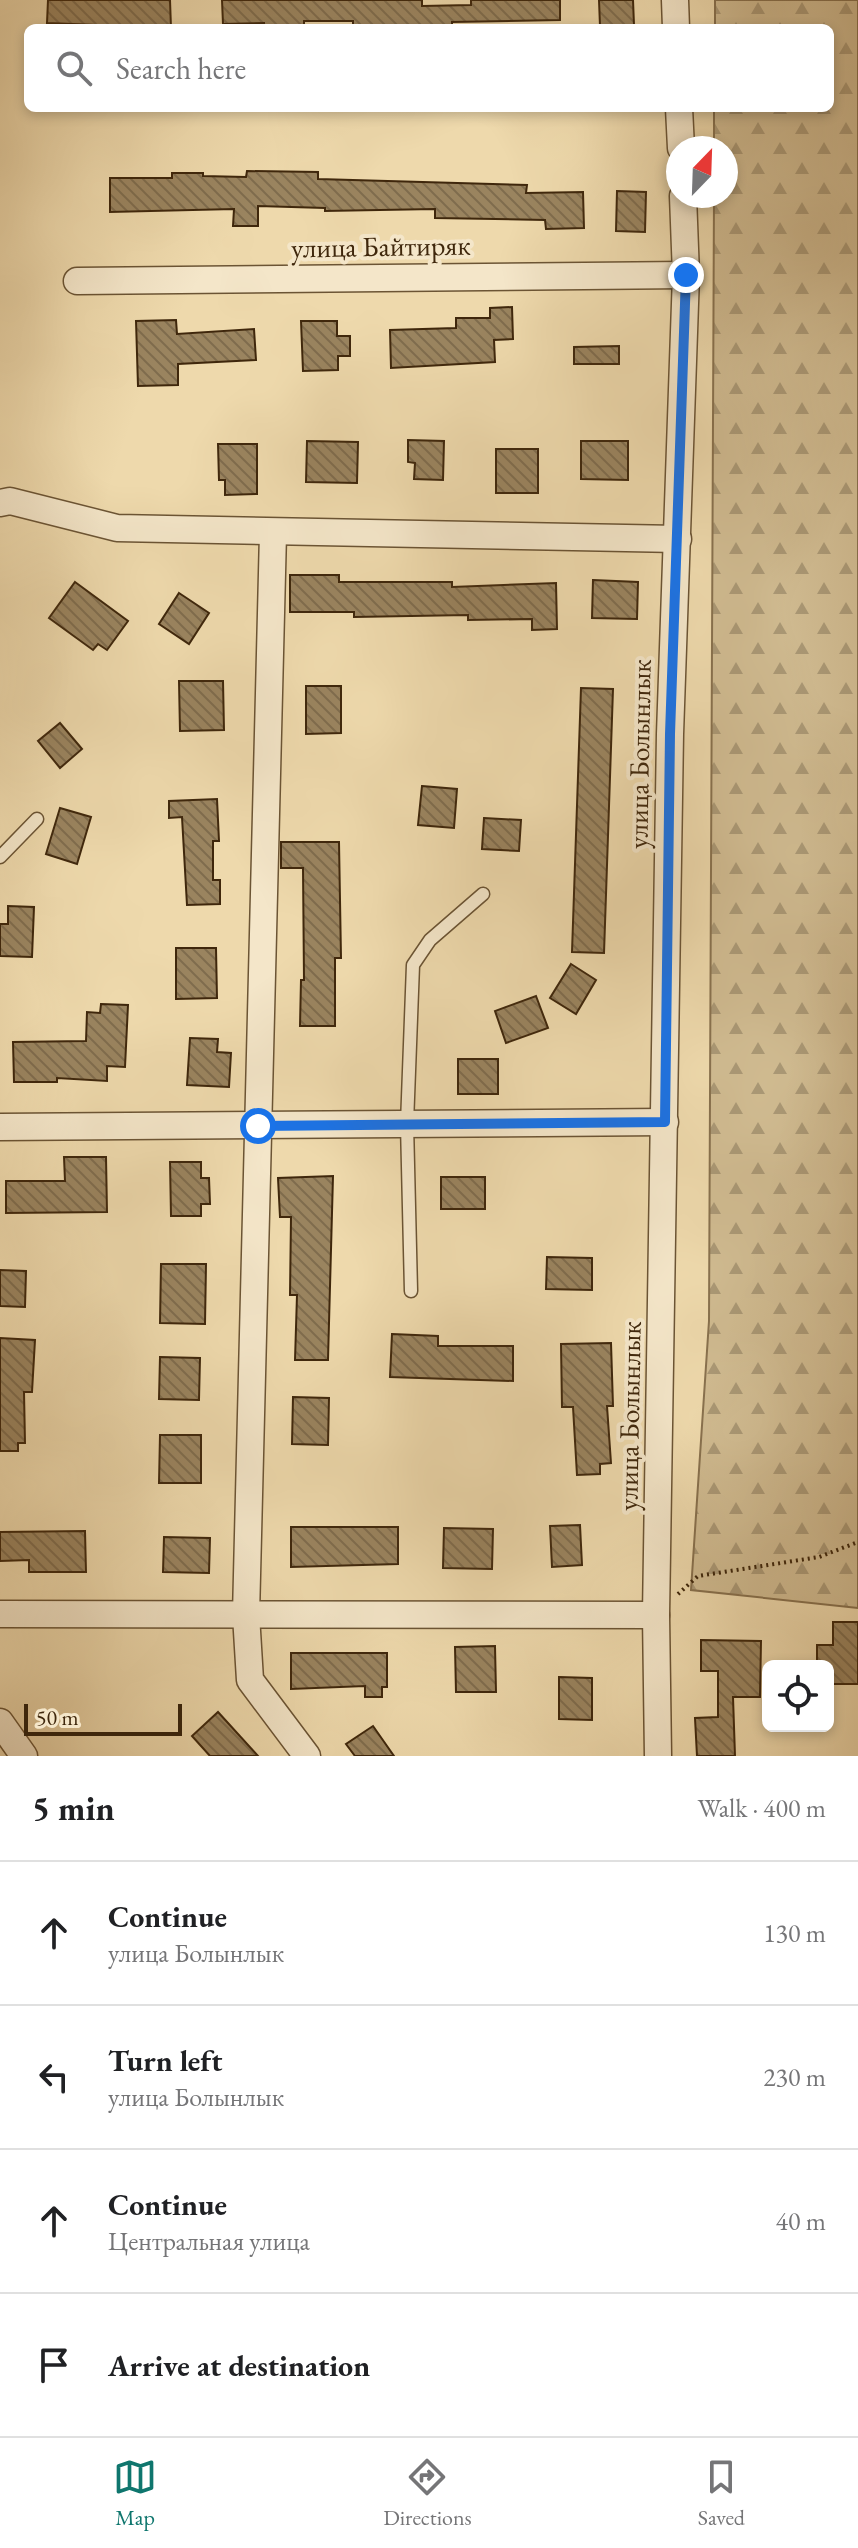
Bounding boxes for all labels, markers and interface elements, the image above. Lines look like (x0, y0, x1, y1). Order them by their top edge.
search box (24, 24, 834, 112)
icon: search (52, 46, 96, 90)
text: Search here (116, 49, 246, 88)
north arrow (666, 136, 738, 208)
street label: улица Байтиряк (291, 226, 471, 266)
route end (668, 257, 704, 293)
street label: улица Болынлык (619, 659, 659, 849)
route start (240, 1108, 276, 1144)
street label: улица Болынлык (609, 1321, 649, 1511)
map controls (762, 1660, 834, 1732)
button: locate (762, 1660, 834, 1732)
scale bar (24, 1700, 182, 1736)
text: 50 m (36, 1703, 79, 1732)
text: 5 min (32, 1786, 115, 1830)
text: Walk · 400 m (698, 1791, 826, 1825)
text: Continue (108, 1897, 227, 1936)
icon: ahead (32, 1911, 76, 1955)
text: 130 m (763, 1916, 826, 1950)
text: улица Болынлык (108, 1936, 284, 1970)
text: Turn left (108, 2041, 222, 2080)
icon: left (32, 2055, 76, 2099)
text: 230 m (763, 2060, 826, 2094)
text: улица Болынлык (108, 2080, 284, 2114)
text: Continue (108, 2185, 227, 2224)
icon: ahead (32, 2199, 76, 2243)
text: 40 m (776, 2204, 826, 2238)
text: Центральная улица (108, 2224, 310, 2258)
icon: arrive (32, 2343, 76, 2387)
text: Arrive at destination (108, 2346, 370, 2385)
tab: Map (113, 2455, 157, 2532)
tab: Directions (383, 2455, 472, 2532)
tab: Saved (698, 2455, 745, 2532)

